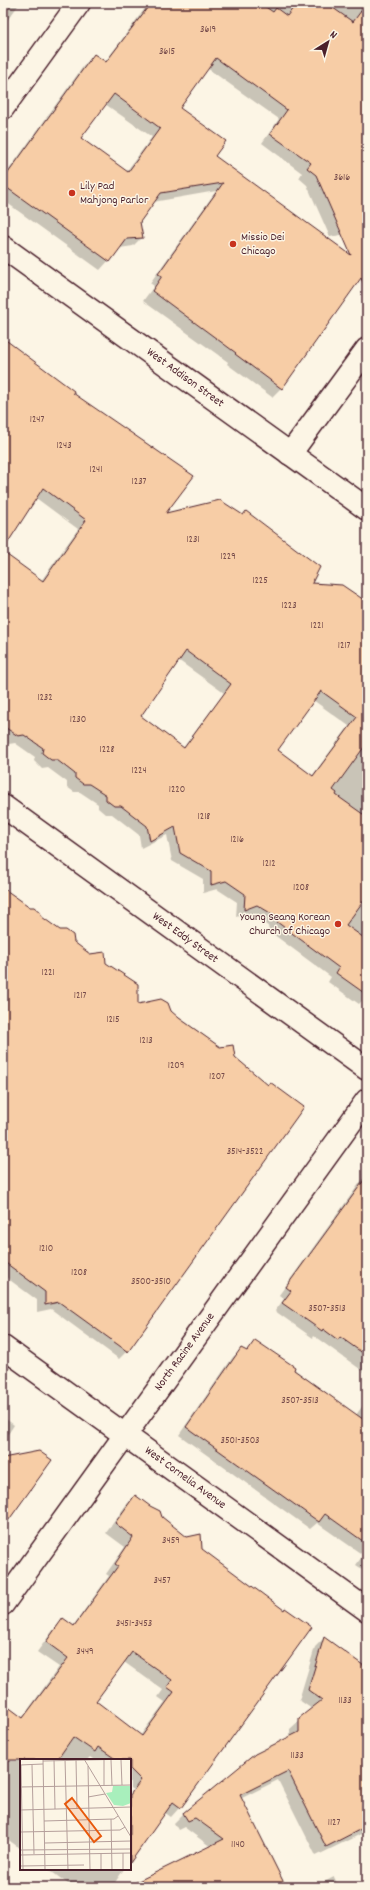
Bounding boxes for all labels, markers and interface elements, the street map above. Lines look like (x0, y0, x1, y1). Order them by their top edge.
north arrow (308, 22, 348, 62)
house number: 3619 (200, 23, 216, 37)
text: N (326, 28, 340, 44)
house number: 3615 (159, 45, 175, 59)
house number: 3616 (334, 171, 350, 185)
place label: Lily Pad Mahjong Parlor (80, 178, 149, 209)
marker: Lily Pad Mahjong Parlor (67, 188, 77, 198)
place label: Missio Dei Chicago (241, 229, 284, 260)
marker: Missio Dei Chicago (228, 239, 238, 249)
street label: West Addison Street (143, 344, 228, 412)
house number: 1247 (30, 413, 44, 427)
house number: 1243 (56, 439, 72, 453)
house number: 1241 (90, 463, 102, 477)
house number: 1237 (132, 475, 147, 489)
house number: 1231 (186, 533, 200, 547)
house number: 1229 (220, 550, 236, 564)
house number: 1225 (252, 574, 268, 588)
house number: 1223 (281, 599, 297, 613)
house number: 1221 (310, 619, 324, 633)
house number: 1217 (338, 639, 350, 653)
house number: 1232 (37, 691, 53, 705)
house number: 1230 (70, 713, 86, 727)
house number: 1228 (100, 743, 114, 757)
house number: 1224 (131, 764, 147, 778)
house number: 1220 (169, 783, 185, 797)
house number: 1218 (198, 810, 210, 824)
house number: 1216 (230, 833, 244, 847)
house number: 1212 (262, 857, 276, 871)
house number: 1208 (293, 881, 309, 895)
street label: West Eddy Street (149, 908, 222, 968)
place label: Young Seang Korean Church of Chicago (240, 909, 330, 940)
marker: Young Seang Korean Church of Chicago (333, 919, 343, 929)
house number: 1221 (41, 966, 55, 980)
house number: 1217 (74, 989, 86, 1003)
house number: 1215 (106, 1013, 120, 1027)
house number: 1213 (139, 1034, 153, 1048)
house number: 1209 (168, 1059, 184, 1073)
house number: 1207 (209, 1070, 225, 1084)
house number: 3514-3522 (227, 1145, 263, 1159)
house number: 1210 (39, 1242, 53, 1256)
house number: 1208 (71, 1266, 87, 1280)
house number: 3500-3510 (131, 1275, 171, 1289)
house number: 3507-3513 (308, 1302, 346, 1316)
street label: North Racine Avenue (151, 1309, 219, 1395)
house number: 3507-3513 (281, 1394, 319, 1408)
house number: 3501-3503 (220, 1434, 260, 1448)
street label: West Cornelia Avenue (141, 1443, 229, 1513)
house number: 3459 (162, 1534, 180, 1548)
house number: 3457 (153, 1574, 171, 1588)
house number: 3451-3453 (116, 1617, 152, 1631)
house number: 3449 (76, 1645, 94, 1659)
house number: 1133 (338, 1694, 352, 1708)
house number: 1133 (290, 1749, 304, 1763)
inset map (20, 1759, 131, 1870)
house number: 1127 (328, 1816, 340, 1830)
house number: 1140 (231, 1838, 245, 1852)

